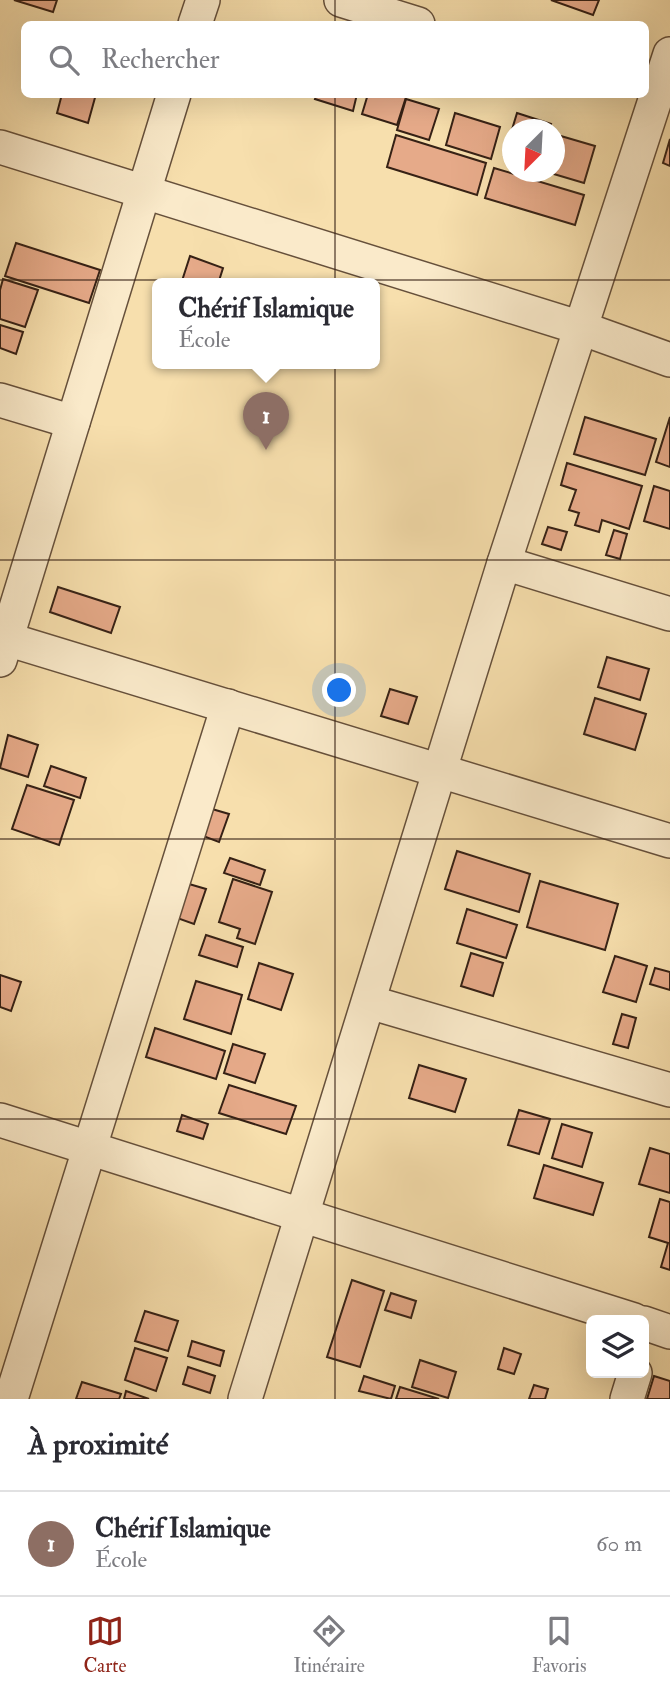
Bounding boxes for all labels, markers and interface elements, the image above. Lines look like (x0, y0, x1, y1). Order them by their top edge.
search box (21, 21, 649, 98)
icon: search (45, 41, 83, 79)
text: Rechercher (101, 44, 220, 76)
north arrow (502, 119, 565, 182)
popup (152, 278, 380, 369)
text: Chérif Islamique (178, 293, 354, 325)
text: École (178, 325, 230, 354)
pin: 1 (243, 392, 289, 450)
your location (322, 673, 356, 707)
map controls (586, 1315, 649, 1378)
button: layers (586, 1315, 649, 1378)
text: À proximité (28, 1426, 168, 1463)
text: Chérif Islamique (95, 1513, 271, 1545)
text: 1 (47, 1529, 55, 1558)
text: 60 m (596, 1529, 642, 1558)
text: École (95, 1545, 147, 1574)
tab: Carte (84, 1612, 126, 1678)
tab: Itinéraire (293, 1612, 365, 1678)
tab: Favoris (532, 1612, 586, 1678)

